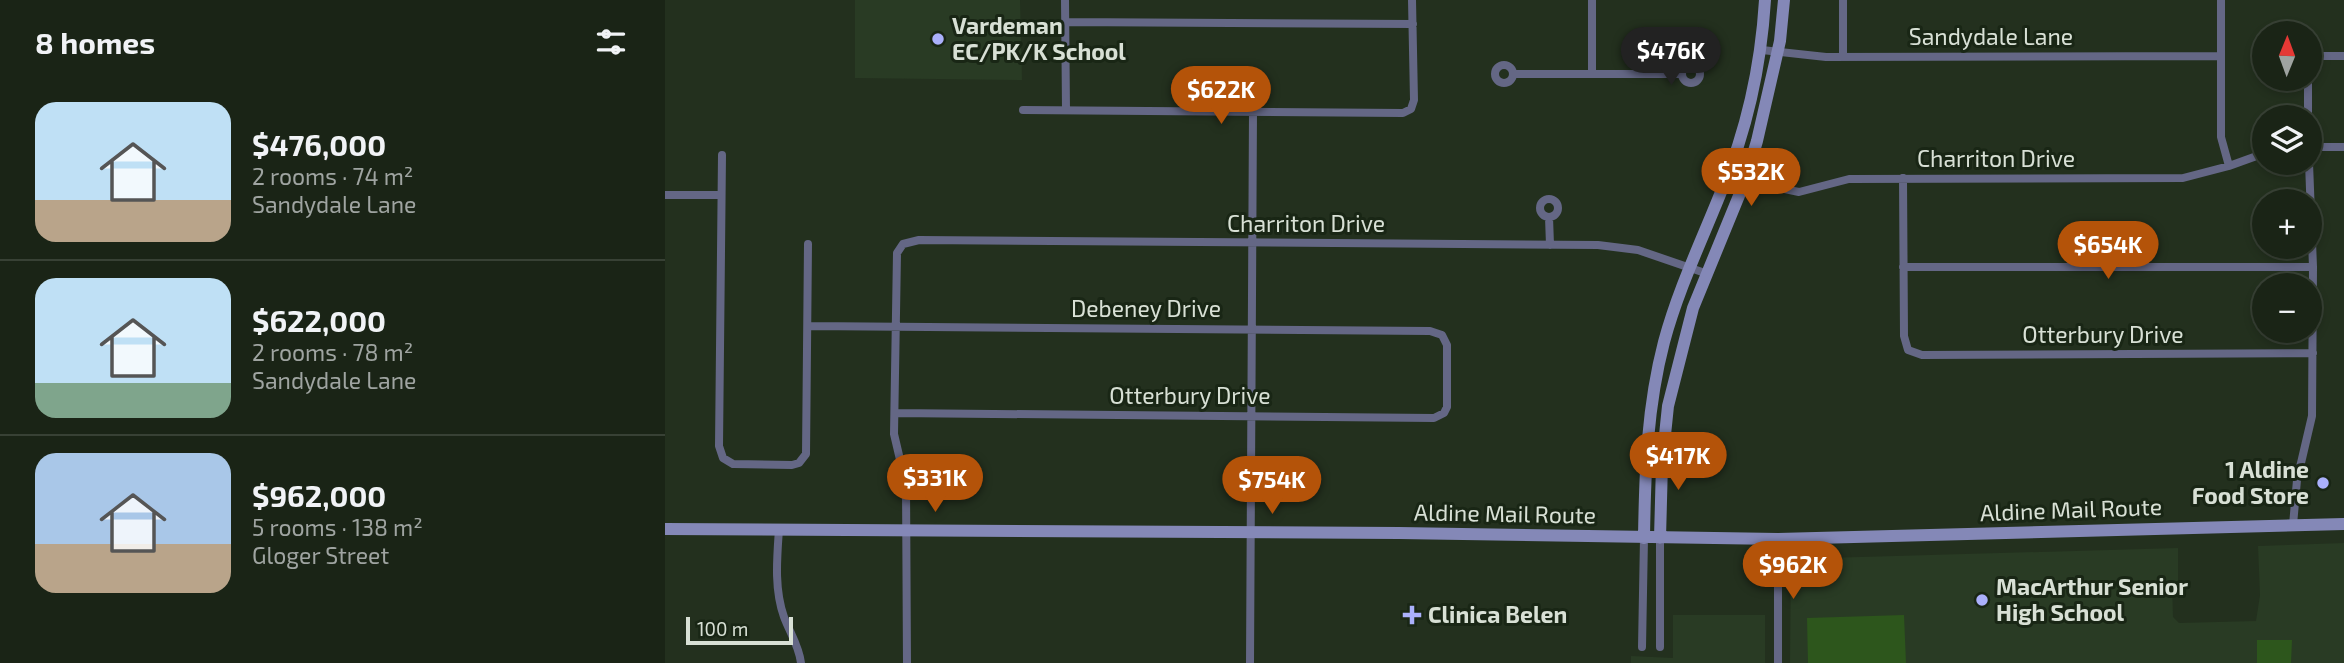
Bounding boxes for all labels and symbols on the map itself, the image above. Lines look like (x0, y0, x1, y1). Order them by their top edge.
place label: Vardeman EC/PK/K School (952, 11, 1126, 65)
north arrow (2252, 21, 2322, 91)
street label: Sandydale Lane (1909, 22, 2073, 50)
pin: $476K (1622, 28, 1720, 87)
marker: Vardeman EC/PK/K School (930, 31, 946, 47)
pin: $622K (1172, 66, 1270, 126)
street label: Charriton Drive (1917, 144, 2075, 172)
pin: $532K (1702, 148, 1800, 208)
street label: Charriton Drive (1227, 209, 1385, 237)
pin: $654K (2059, 222, 2157, 281)
street label: Debeney Drive (1071, 294, 1221, 322)
street label: Otterbury Drive (2022, 320, 2184, 348)
street label: Otterbury Drive (1109, 381, 1271, 409)
pin: $417K (1629, 433, 1727, 492)
pin: $331K (886, 454, 984, 514)
place label: 1 Aldine Food Store (2192, 455, 2309, 509)
pin: $754K (1223, 456, 1321, 516)
marker: 1 Aldine Food Store (2315, 475, 2331, 491)
street label: Aldine Mail Route (1979, 492, 2162, 526)
street label: Aldine Mail Route (1414, 497, 1596, 529)
pin: $962K (1744, 542, 1842, 601)
place label: MacArthur Senior High School (1996, 572, 2188, 626)
marker: MacArthur Senior High School (1974, 592, 1990, 608)
place label: Clinica Belen (1428, 600, 1567, 628)
marker: Clinica Belen (1402, 605, 1422, 625)
scale bar (686, 614, 793, 646)

